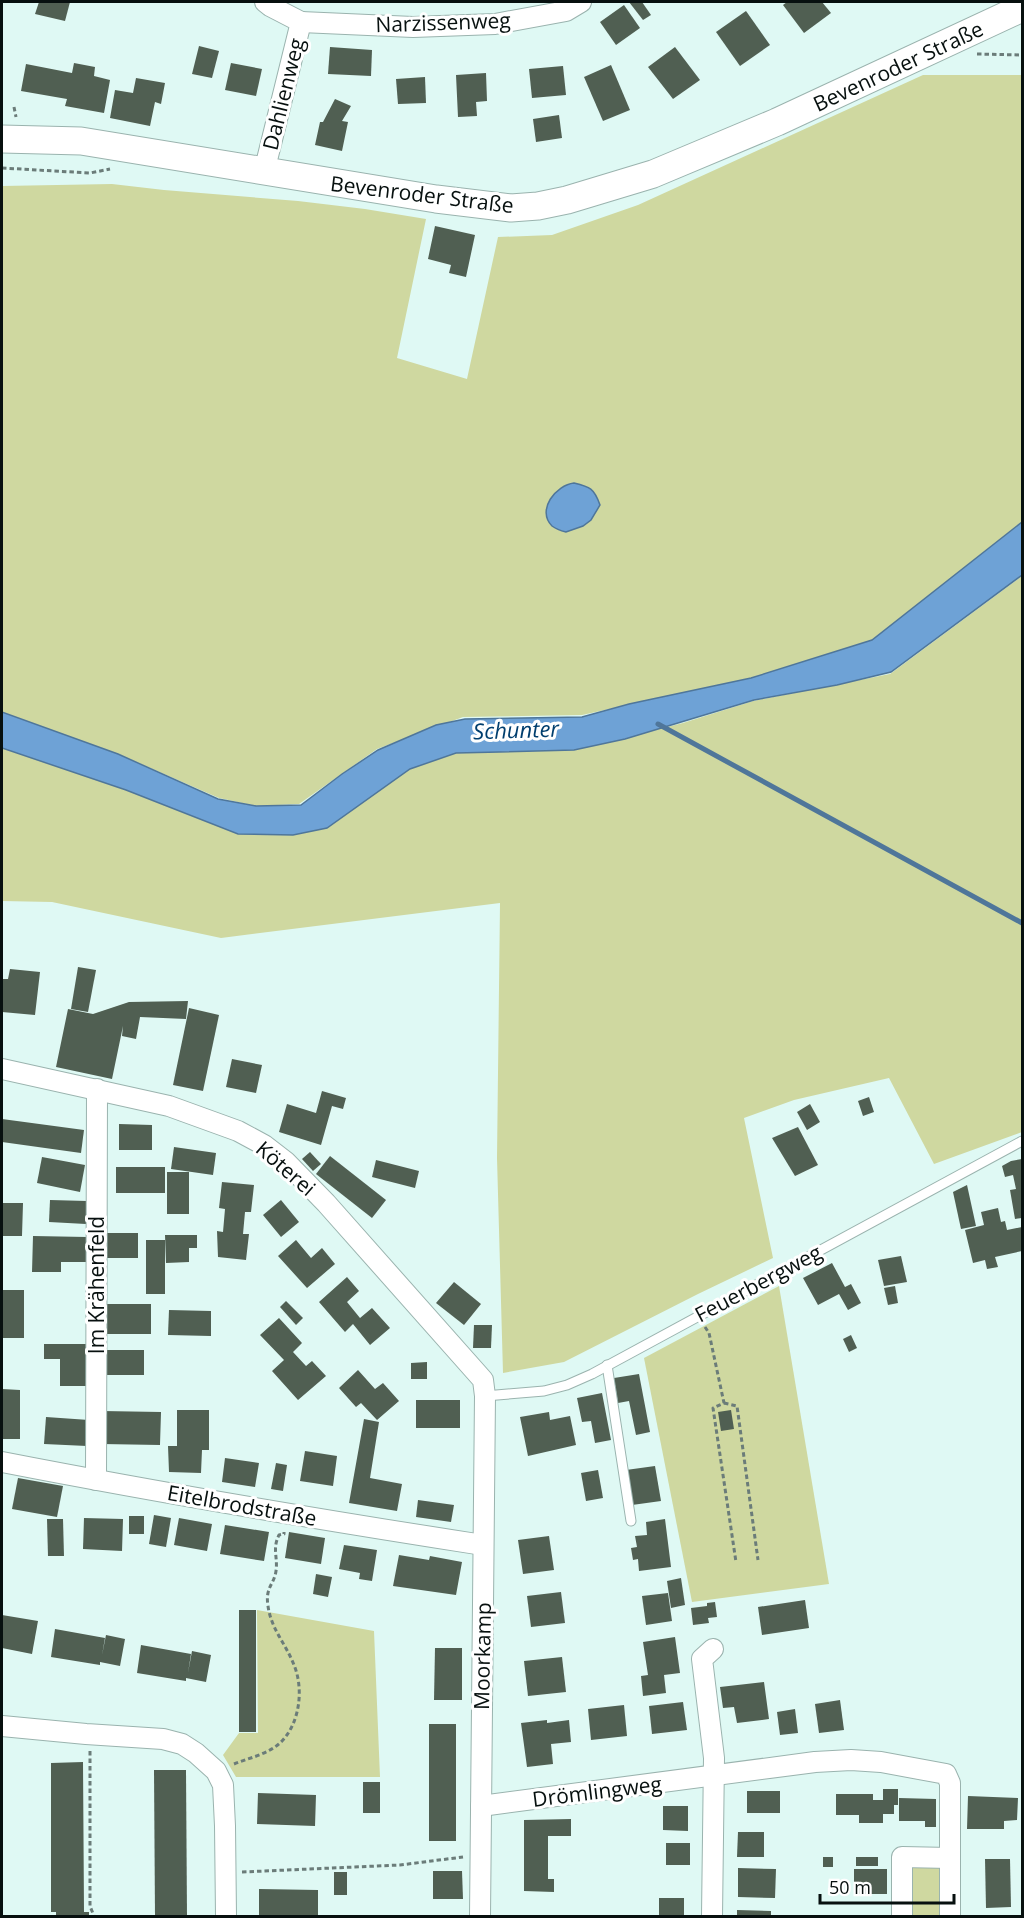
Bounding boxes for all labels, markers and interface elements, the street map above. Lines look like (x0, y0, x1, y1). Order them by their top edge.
street label: Narzissenweg (375, 6, 511, 38)
street label: Bevenroder Straße (808, 14, 988, 118)
street label: Dahlienweg (256, 35, 310, 153)
street label: Bevenroder Straße (329, 169, 515, 219)
water label: Schunter (473, 712, 561, 745)
street label: Köterei (250, 1134, 322, 1202)
street label: Im Krähenfeld (82, 1216, 110, 1354)
street label: Feuerbergweg (690, 1238, 826, 1328)
street label: Eitelbrodstraße (165, 1478, 319, 1532)
street label: Moorkamp (467, 1602, 497, 1710)
street label: Drömlingweg (531, 1769, 663, 1813)
scale bar (820, 1867, 954, 1905)
text: 50 m (829, 1875, 871, 1899)

